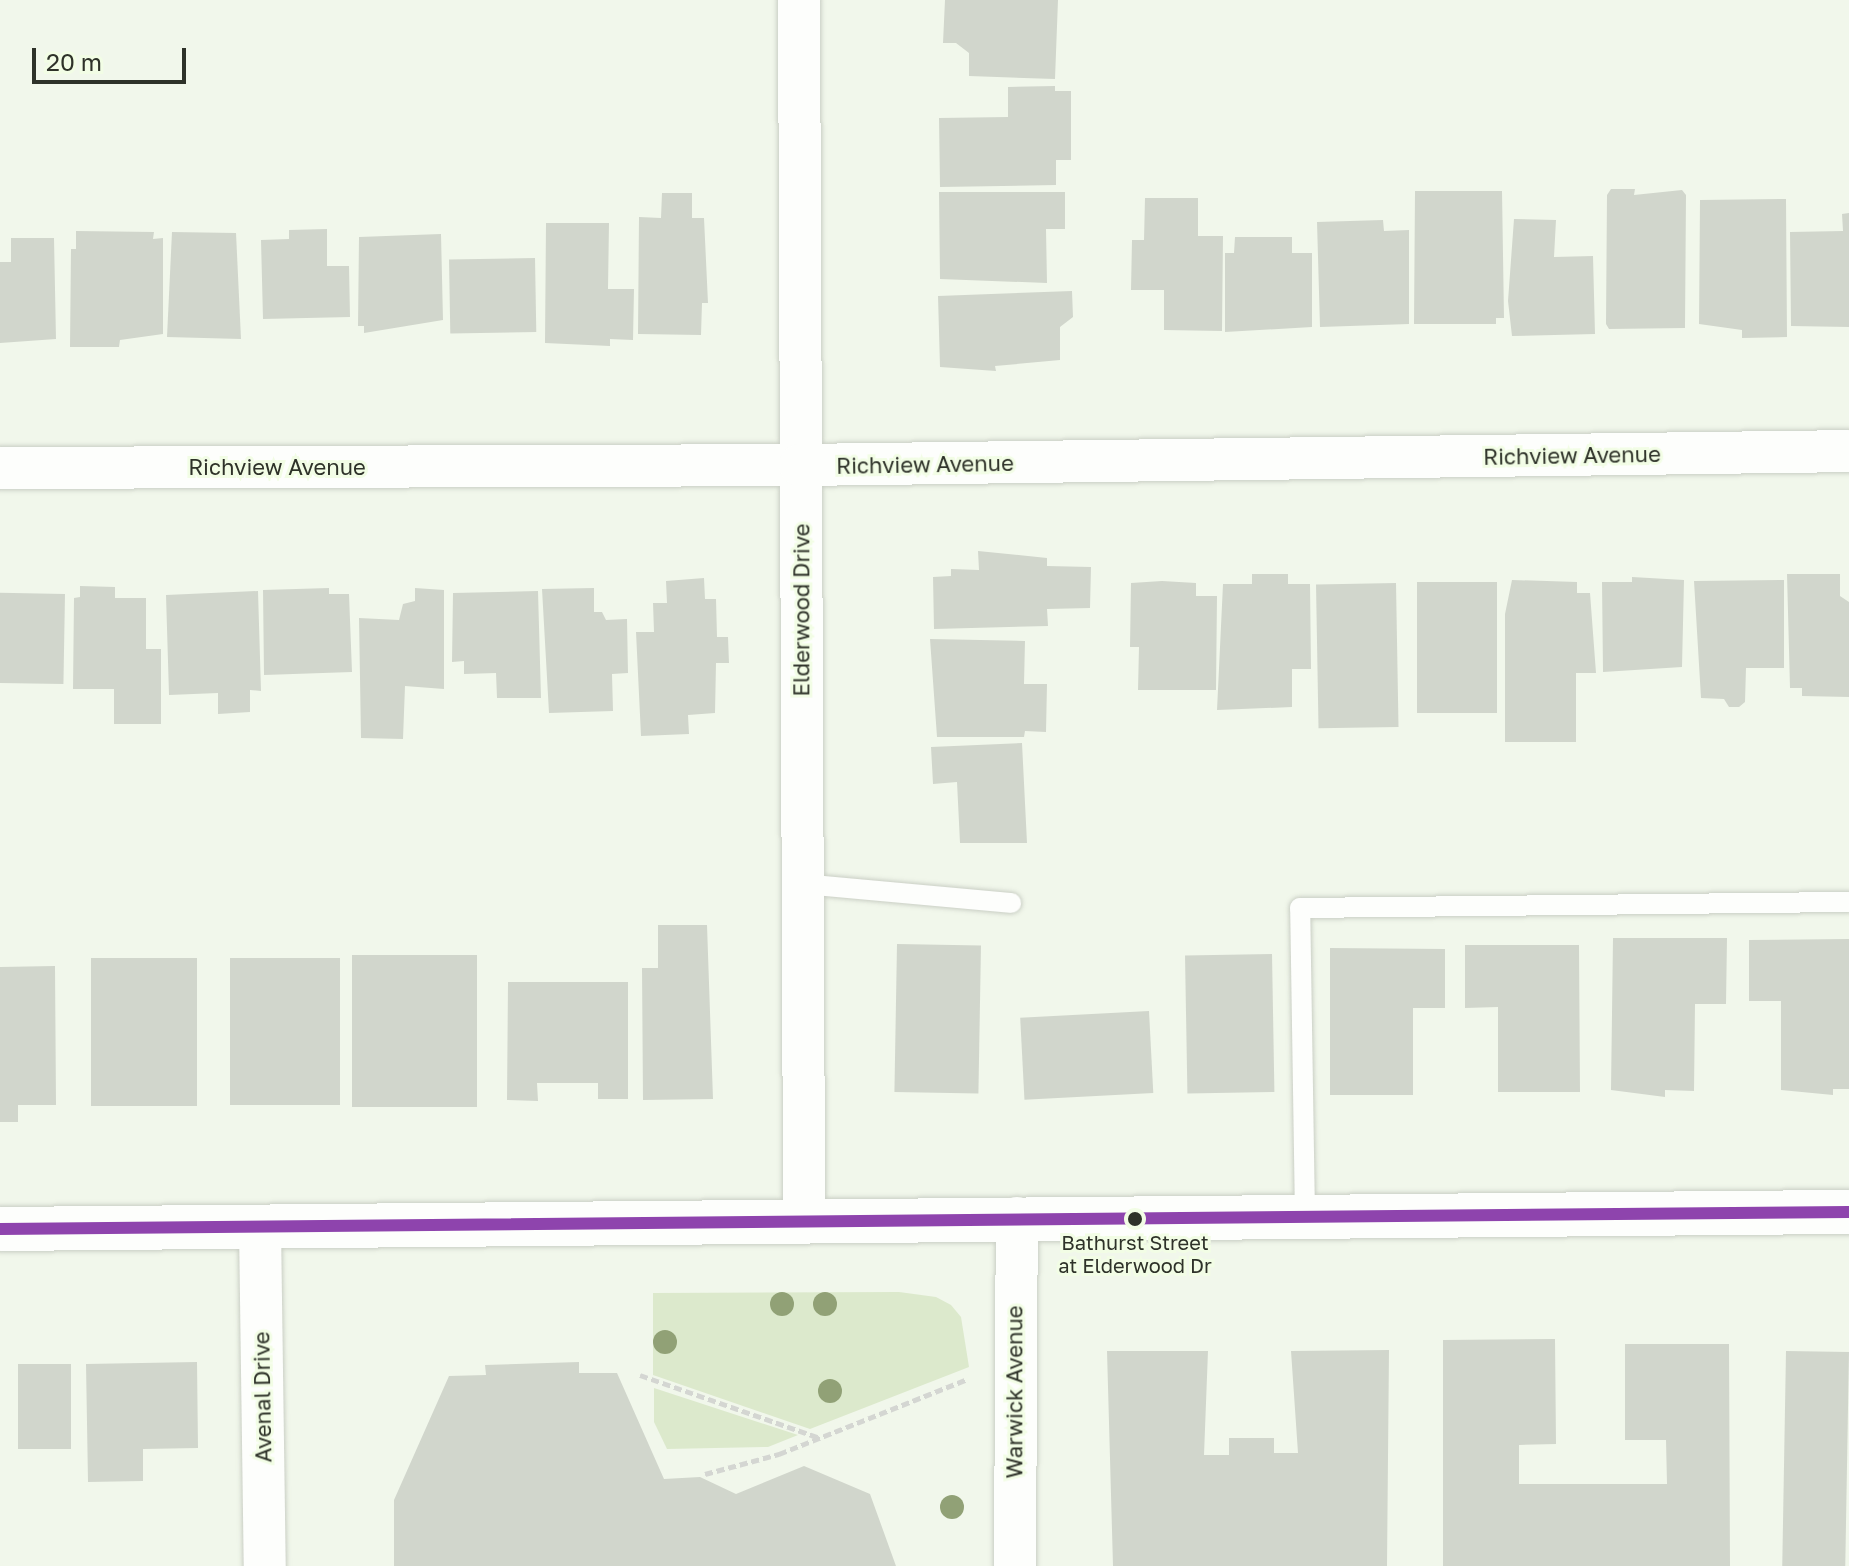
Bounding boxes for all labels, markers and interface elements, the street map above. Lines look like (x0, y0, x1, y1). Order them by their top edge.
scale bar (36, 32, 190, 82)
text: 20 m (46, 47, 102, 76)
street label: Richview Avenue (1483, 440, 1661, 470)
street label: Richview Avenue (836, 449, 1014, 479)
street label: Richview Avenue (188, 454, 366, 480)
street label: Elderwood Drive (788, 523, 814, 697)
marker: Bathurst Street at Elderwood Dr (1127, 1211, 1143, 1227)
place label: Bathurst Street at Elderwood Dr (1058, 1230, 1212, 1277)
street label: Warwick Avenue (1001, 1306, 1027, 1478)
street label: Avenal Drive (248, 1331, 276, 1463)

